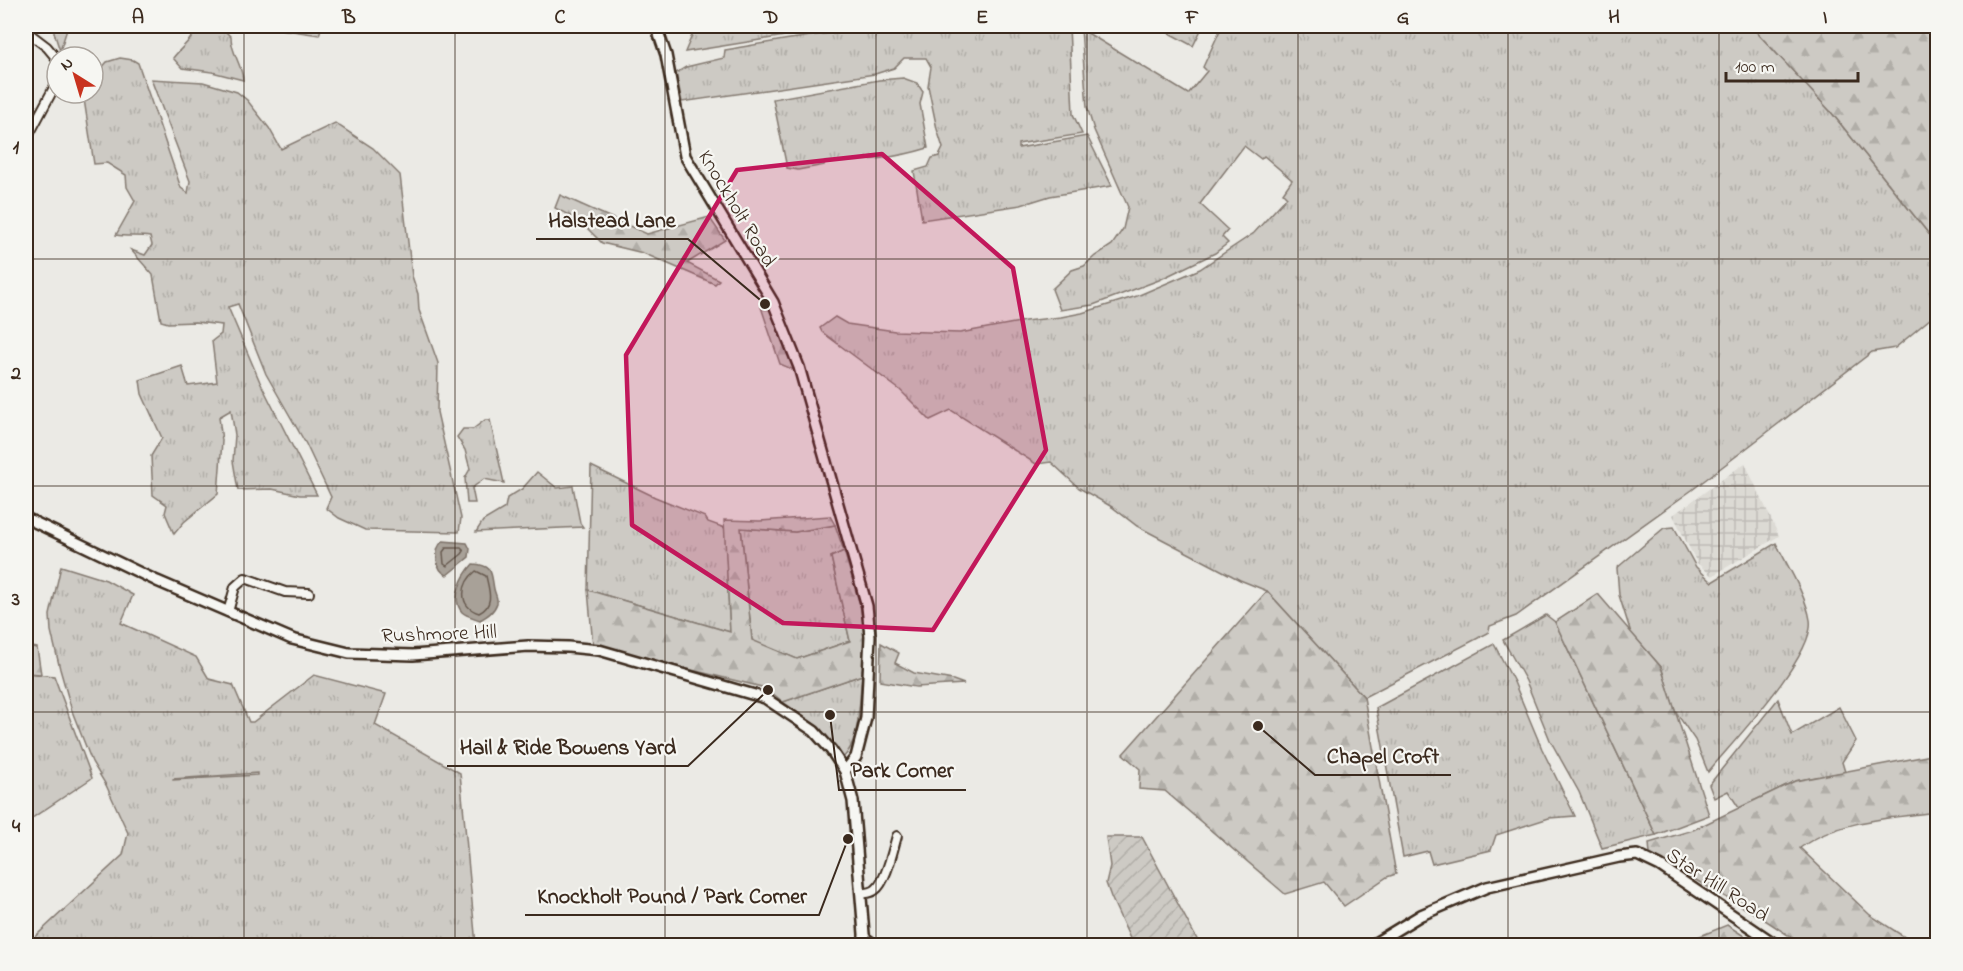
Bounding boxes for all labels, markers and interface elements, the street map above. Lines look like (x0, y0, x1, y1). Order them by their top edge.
text: A (132, 4, 144, 33)
text: B (341, 4, 356, 33)
text: C (555, 4, 566, 33)
text: D (763, 4, 778, 33)
text: E (976, 4, 988, 33)
text: F (1185, 4, 1199, 33)
text: G (1397, 4, 1410, 33)
text: H (1608, 4, 1620, 33)
text: I (1823, 4, 1828, 33)
north arrow (45, 45, 105, 105)
scale bar (1726, 45, 1858, 83)
text: N (56, 52, 79, 77)
text: 100 m (1735, 55, 1775, 81)
text: 1 (13, 134, 20, 163)
street label: Knockholt Road (689, 145, 783, 273)
callout: Halstead Lane (536, 199, 688, 239)
text: Halstead Lane (548, 206, 677, 238)
text: 2 (10, 360, 21, 389)
text: 3 (11, 586, 20, 615)
street label: Rushmore Hill (381, 618, 497, 652)
callout: Hail & Ride Bowens Yard (447, 726, 688, 766)
text: Hail & Ride Bowens Yard (460, 733, 677, 765)
callout: Chapel Croft (1315, 735, 1451, 775)
text: Chapel Croft (1327, 742, 1440, 774)
callout: Park Corner (839, 750, 966, 790)
text: Park Corner (850, 756, 955, 788)
text: 4 (12, 813, 21, 842)
street label: Star Hill Road (1659, 841, 1775, 930)
callout: Knockholt Pound / Park Corner (525, 875, 819, 915)
text: Knockholt Pound / Park Corner (537, 882, 808, 914)

